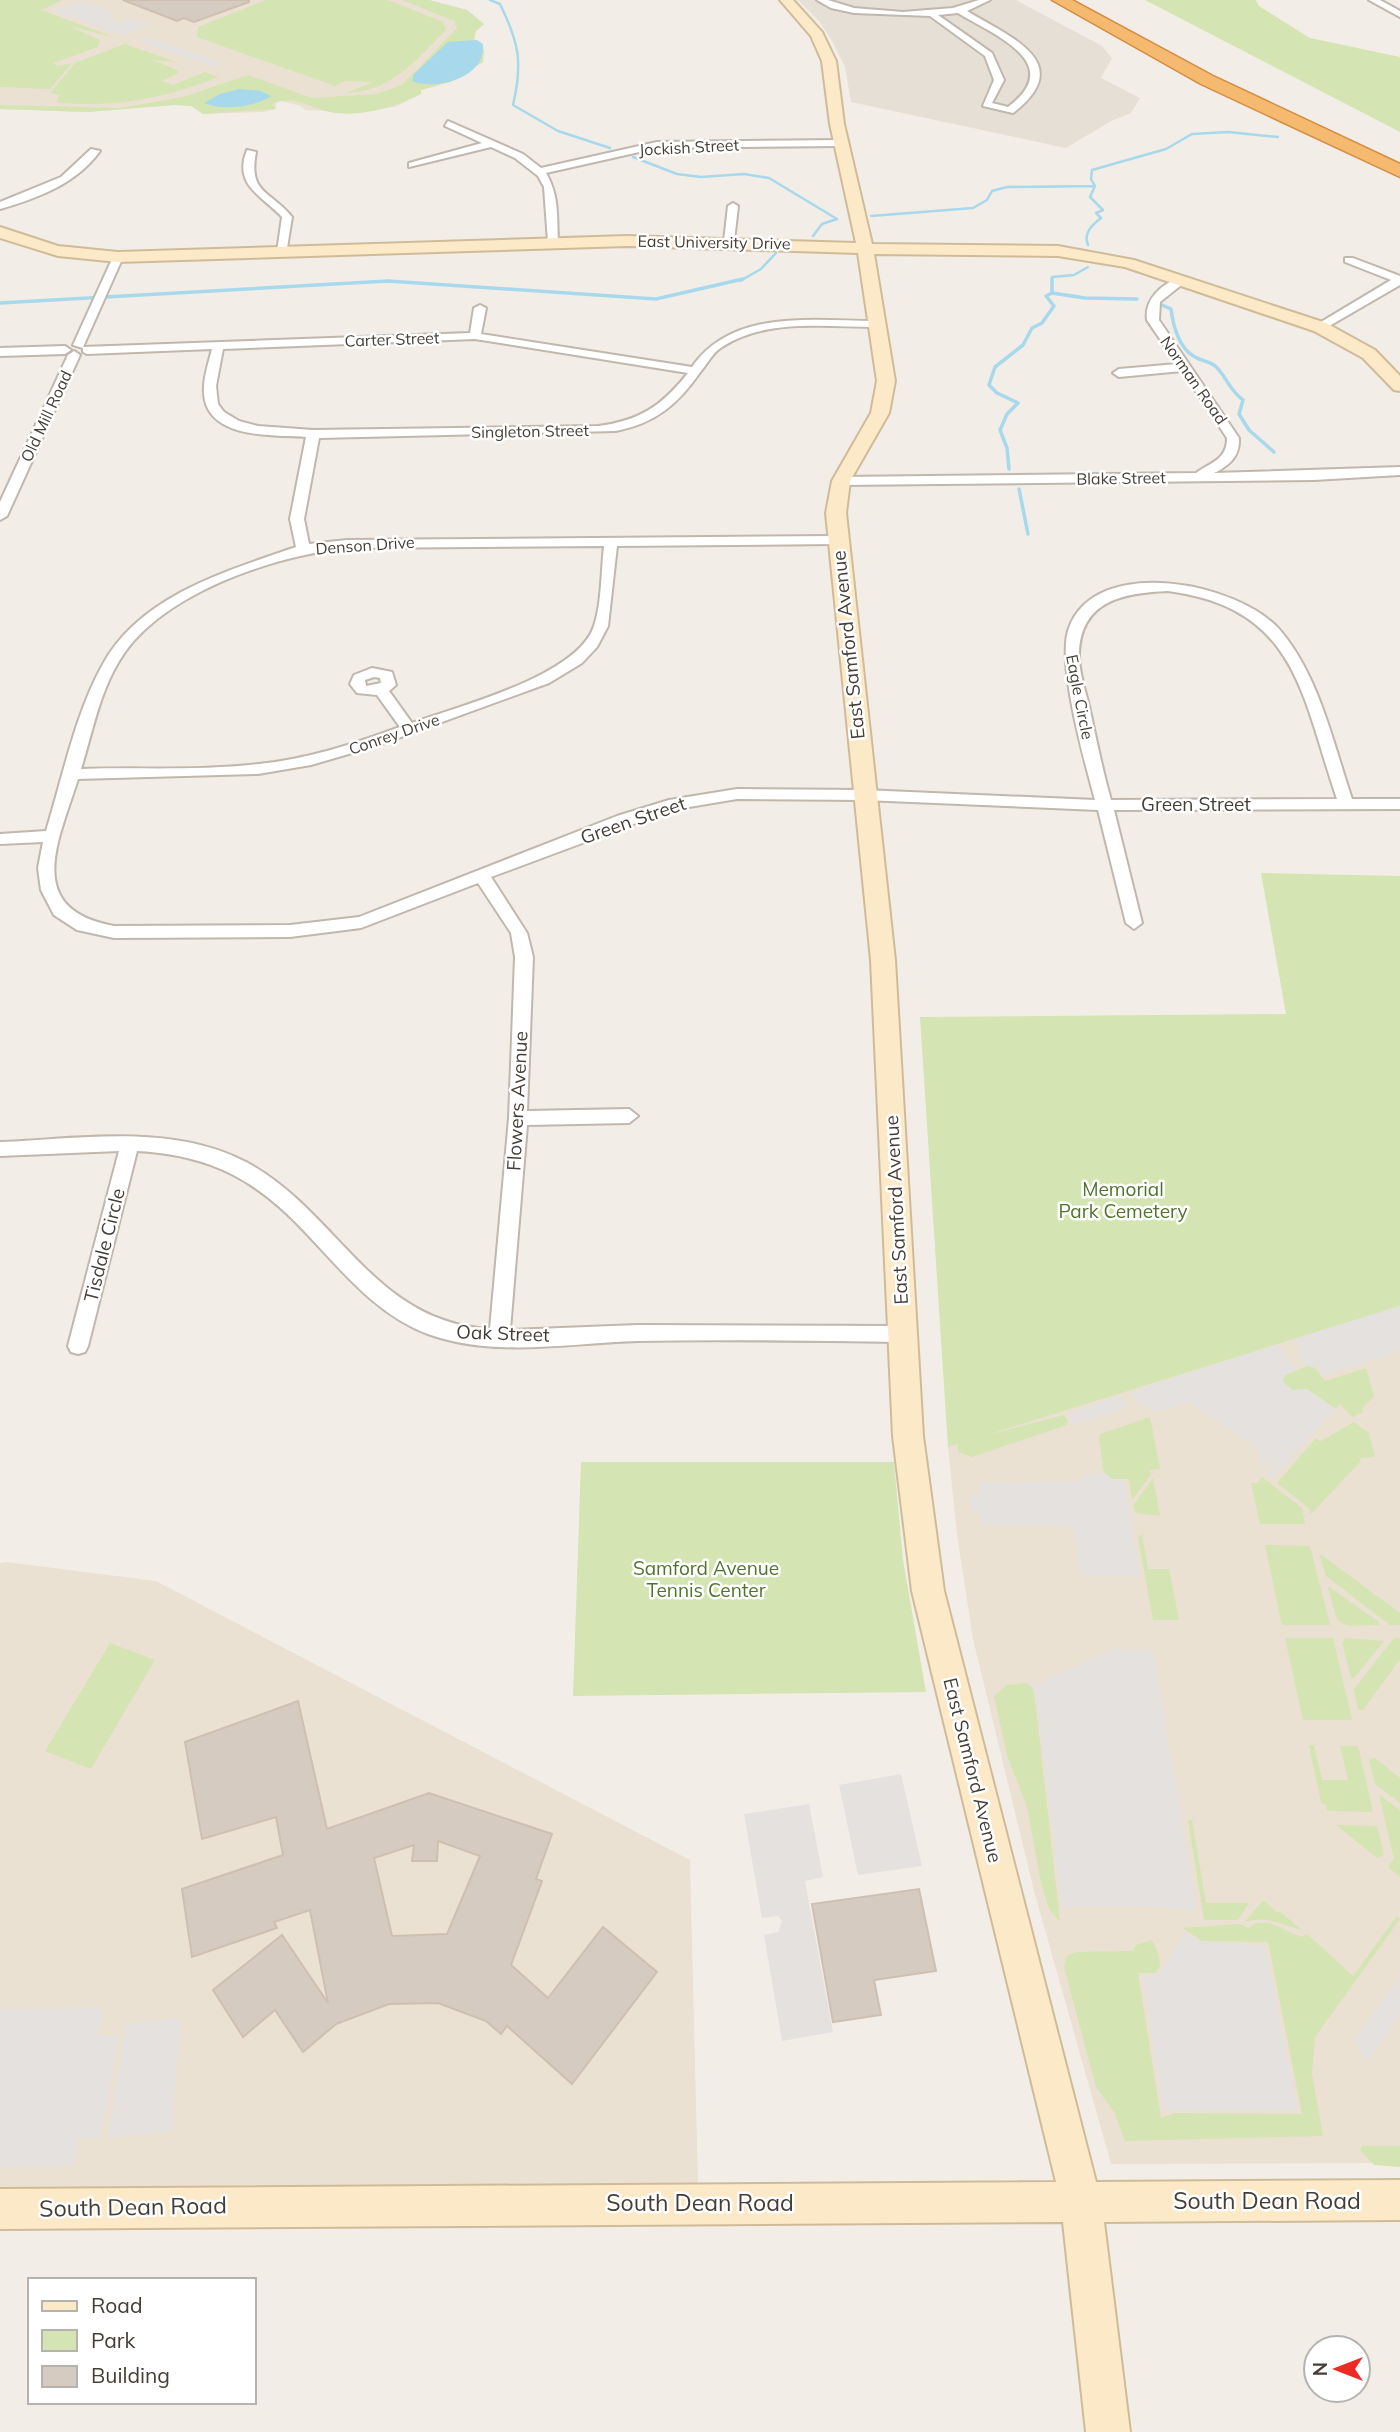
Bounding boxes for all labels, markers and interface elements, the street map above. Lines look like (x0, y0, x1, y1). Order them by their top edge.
street label: Jockish Street (638, 134, 740, 160)
street label: East University Drive (637, 231, 791, 253)
street label: Carter Street (344, 327, 440, 351)
street label: Norman Road (1156, 332, 1232, 428)
street label: Old Mill Road (16, 367, 76, 465)
street label: Singleton Street (471, 420, 589, 442)
street label: Blake Street (1076, 467, 1166, 489)
street label: Denson Drive (315, 532, 415, 558)
street label: East Samford Avenue (826, 549, 870, 741)
street label: Eagle Circle (1062, 653, 1098, 741)
street label: Conrey Drive (346, 709, 442, 759)
street label: Green Street (577, 791, 689, 849)
street label: Green Street (1141, 792, 1251, 816)
street label: Flowers Avenue (501, 1030, 533, 1172)
street label: East Samford Avenue (879, 1115, 913, 1305)
park label: Memorial Park Cemetery (1058, 1177, 1188, 1223)
street label: Tisdale Circle (78, 1186, 130, 1304)
street label: Oak Street (456, 1319, 550, 1347)
park label: Samford Avenue Tennis Center (633, 1556, 779, 1602)
street label: East Samford Avenue (938, 1675, 1008, 1865)
street label: South Dean Road (1173, 2186, 1361, 2215)
street label: South Dean Road (606, 2188, 794, 2217)
street label: South Dean Road (39, 2190, 227, 2223)
legend (28, 2278, 256, 2404)
text: Road (91, 2292, 142, 2318)
text: Park (91, 2327, 135, 2353)
north arrow (1302, 2334, 1372, 2404)
text: Building (91, 2362, 170, 2388)
text: N (1308, 2362, 1332, 2376)

